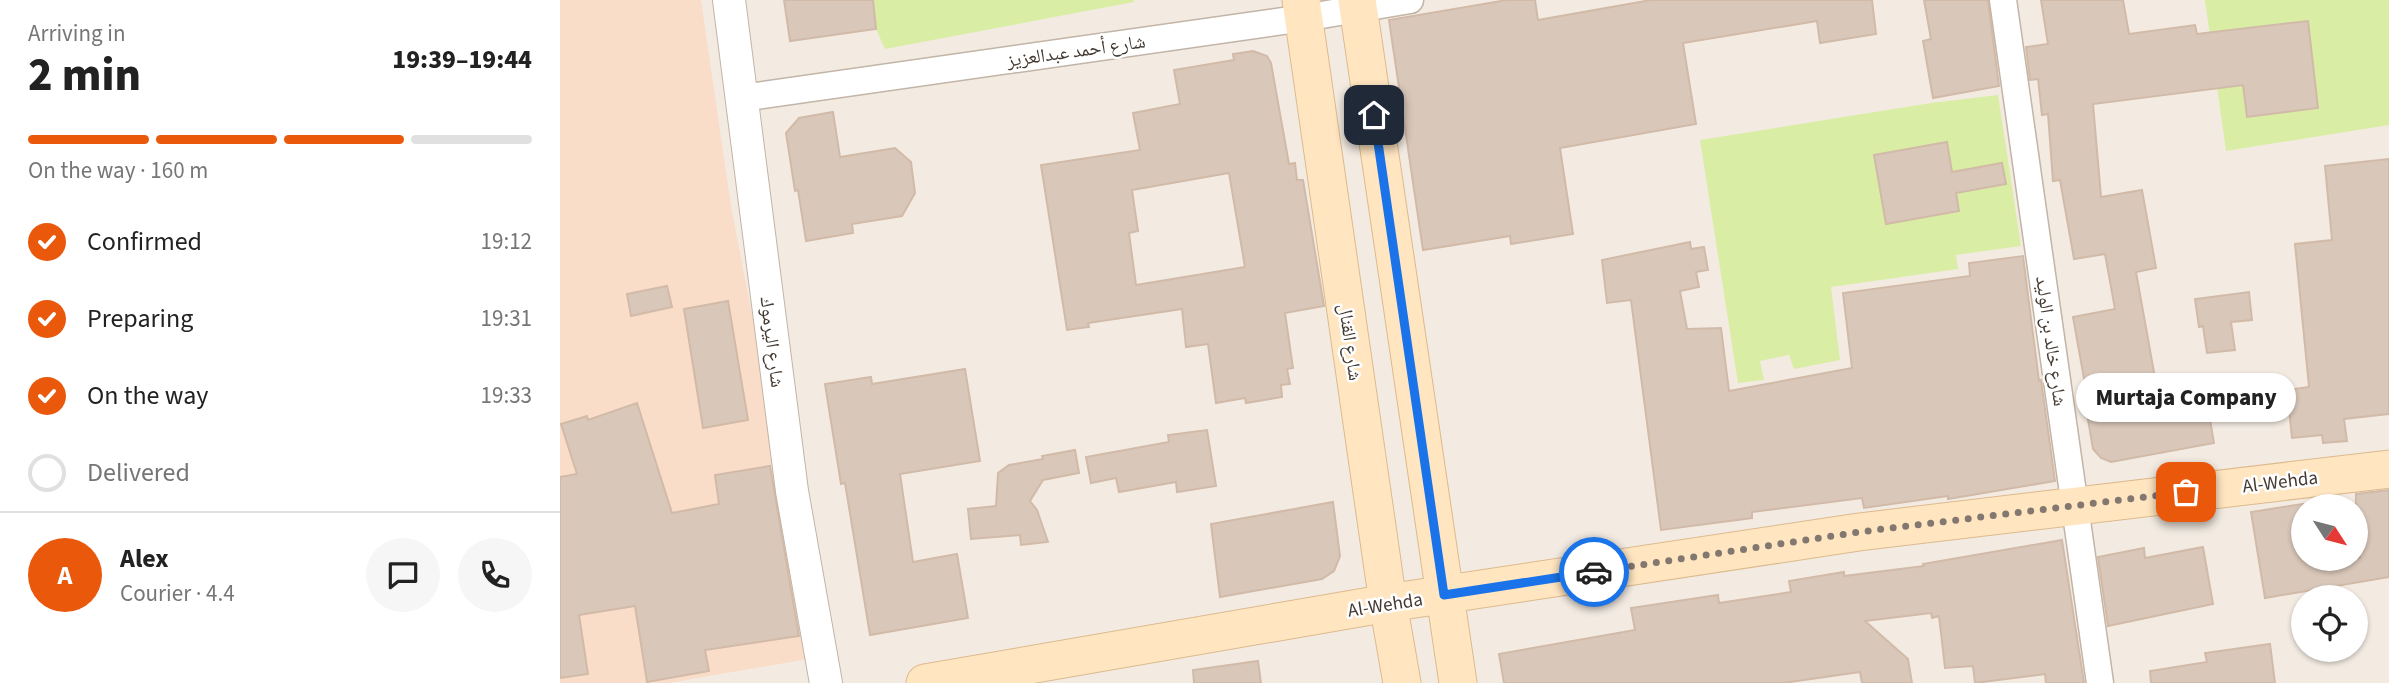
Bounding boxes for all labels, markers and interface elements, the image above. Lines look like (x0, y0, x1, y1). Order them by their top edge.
text: Arriving in (28, 17, 126, 50)
street label: شارع أحمد عبدالعزيز (1004, 28, 1147, 75)
text: 19:39–19:44 (392, 41, 532, 78)
text: 2 min (28, 43, 141, 108)
pin (1344, 85, 1404, 145)
icon: home (1355, 96, 1393, 134)
text: On the way · 160 m (28, 154, 208, 187)
icon: check (28, 223, 66, 261)
text: Confirmed (87, 223, 202, 260)
text: 19:12 (481, 225, 532, 258)
street label: شارع خالد بن الوليد (2028, 274, 2073, 408)
street label: شارع اليرموك (753, 295, 790, 389)
icon: check (28, 300, 66, 338)
text: Preparing (87, 300, 193, 337)
text: 19:31 (481, 302, 532, 335)
street label: شارع القنال (1331, 302, 1368, 382)
callout: Murtaja Company (2076, 373, 2296, 422)
icon: check (28, 377, 66, 415)
text: On the way (87, 377, 208, 414)
text: 19:33 (481, 379, 532, 412)
text: Murtaja Company (2095, 381, 2277, 414)
text: Delivered (87, 454, 190, 491)
pin (2156, 462, 2216, 522)
street label: Al-Wehda (2241, 464, 2319, 501)
icon: bag (2167, 473, 2205, 511)
north arrow (2291, 494, 2368, 570)
map controls (2291, 494, 2368, 662)
courier (1559, 537, 1629, 607)
button: chat (366, 538, 440, 612)
button: phone (458, 538, 532, 612)
text: Alex (120, 540, 169, 577)
icon: car (1575, 553, 1613, 591)
text: A (58, 557, 72, 594)
text: Courier · 4.4 (120, 577, 235, 610)
button: locate (2291, 585, 2368, 662)
street label: Al-Wehda (1346, 586, 1425, 625)

